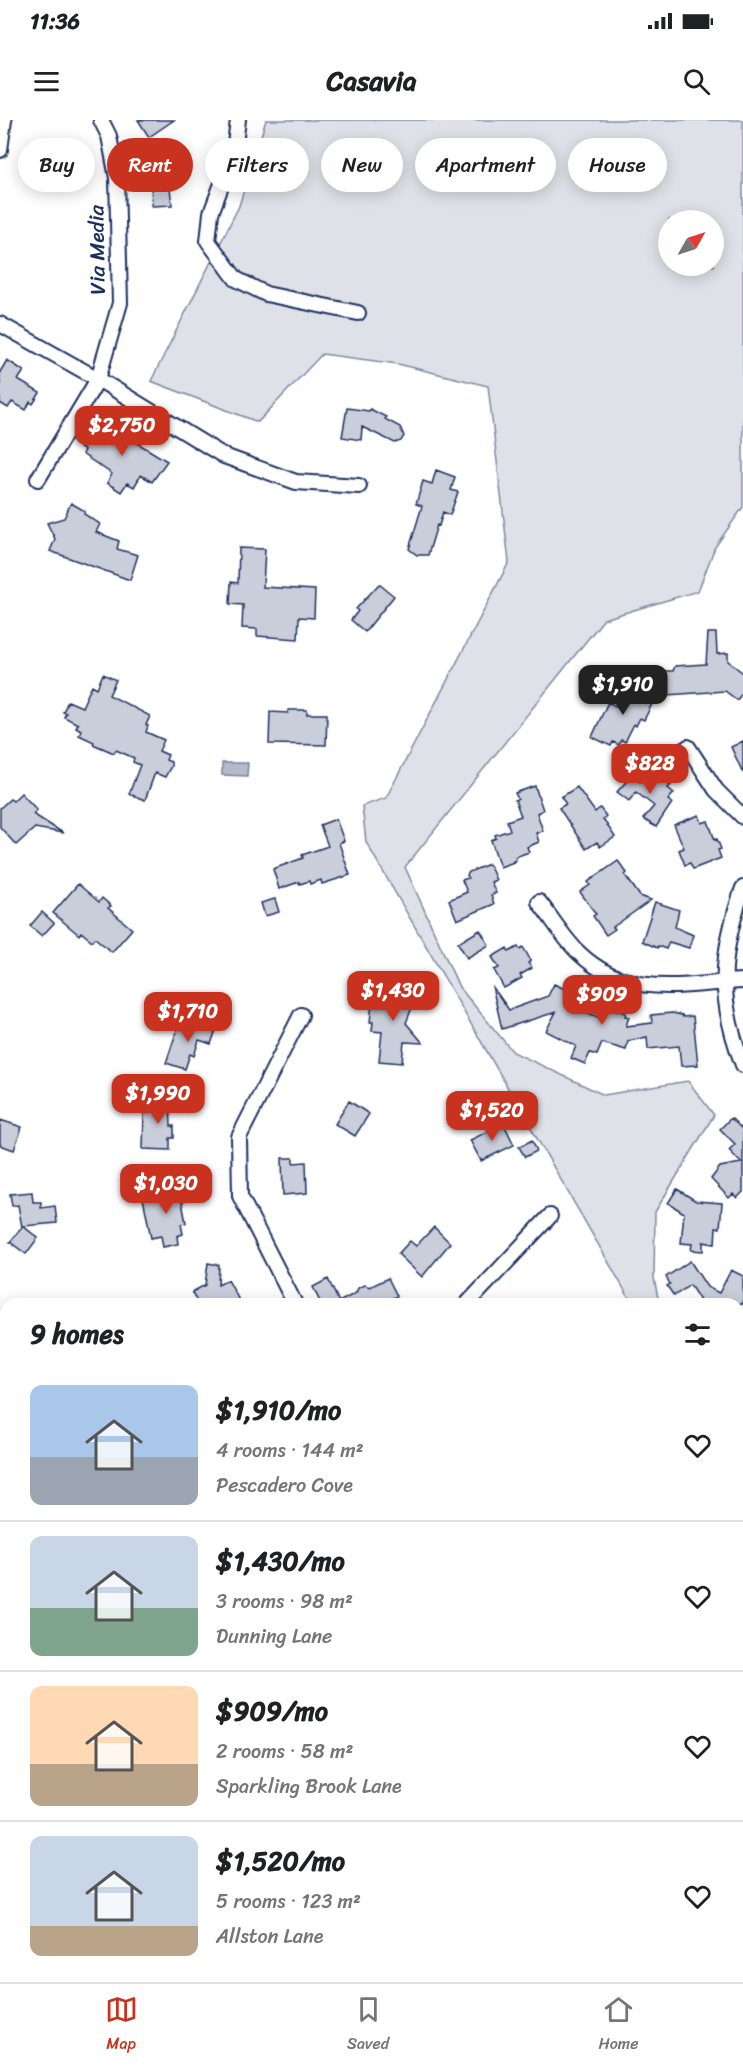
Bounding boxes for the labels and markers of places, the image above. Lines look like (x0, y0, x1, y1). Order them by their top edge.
pin: $2,750 (73, 406, 171, 457)
pin: $1,910 (574, 665, 672, 716)
pin: $828 (614, 744, 686, 795)
pin: $1,430 (344, 971, 442, 1022)
pin: $909 (566, 975, 638, 1026)
pin: $1,710 (139, 992, 237, 1043)
pin: $1,990 (109, 1074, 207, 1125)
pin: $1,520 (443, 1091, 541, 1142)
pin: $1,030 (117, 1164, 215, 1215)

